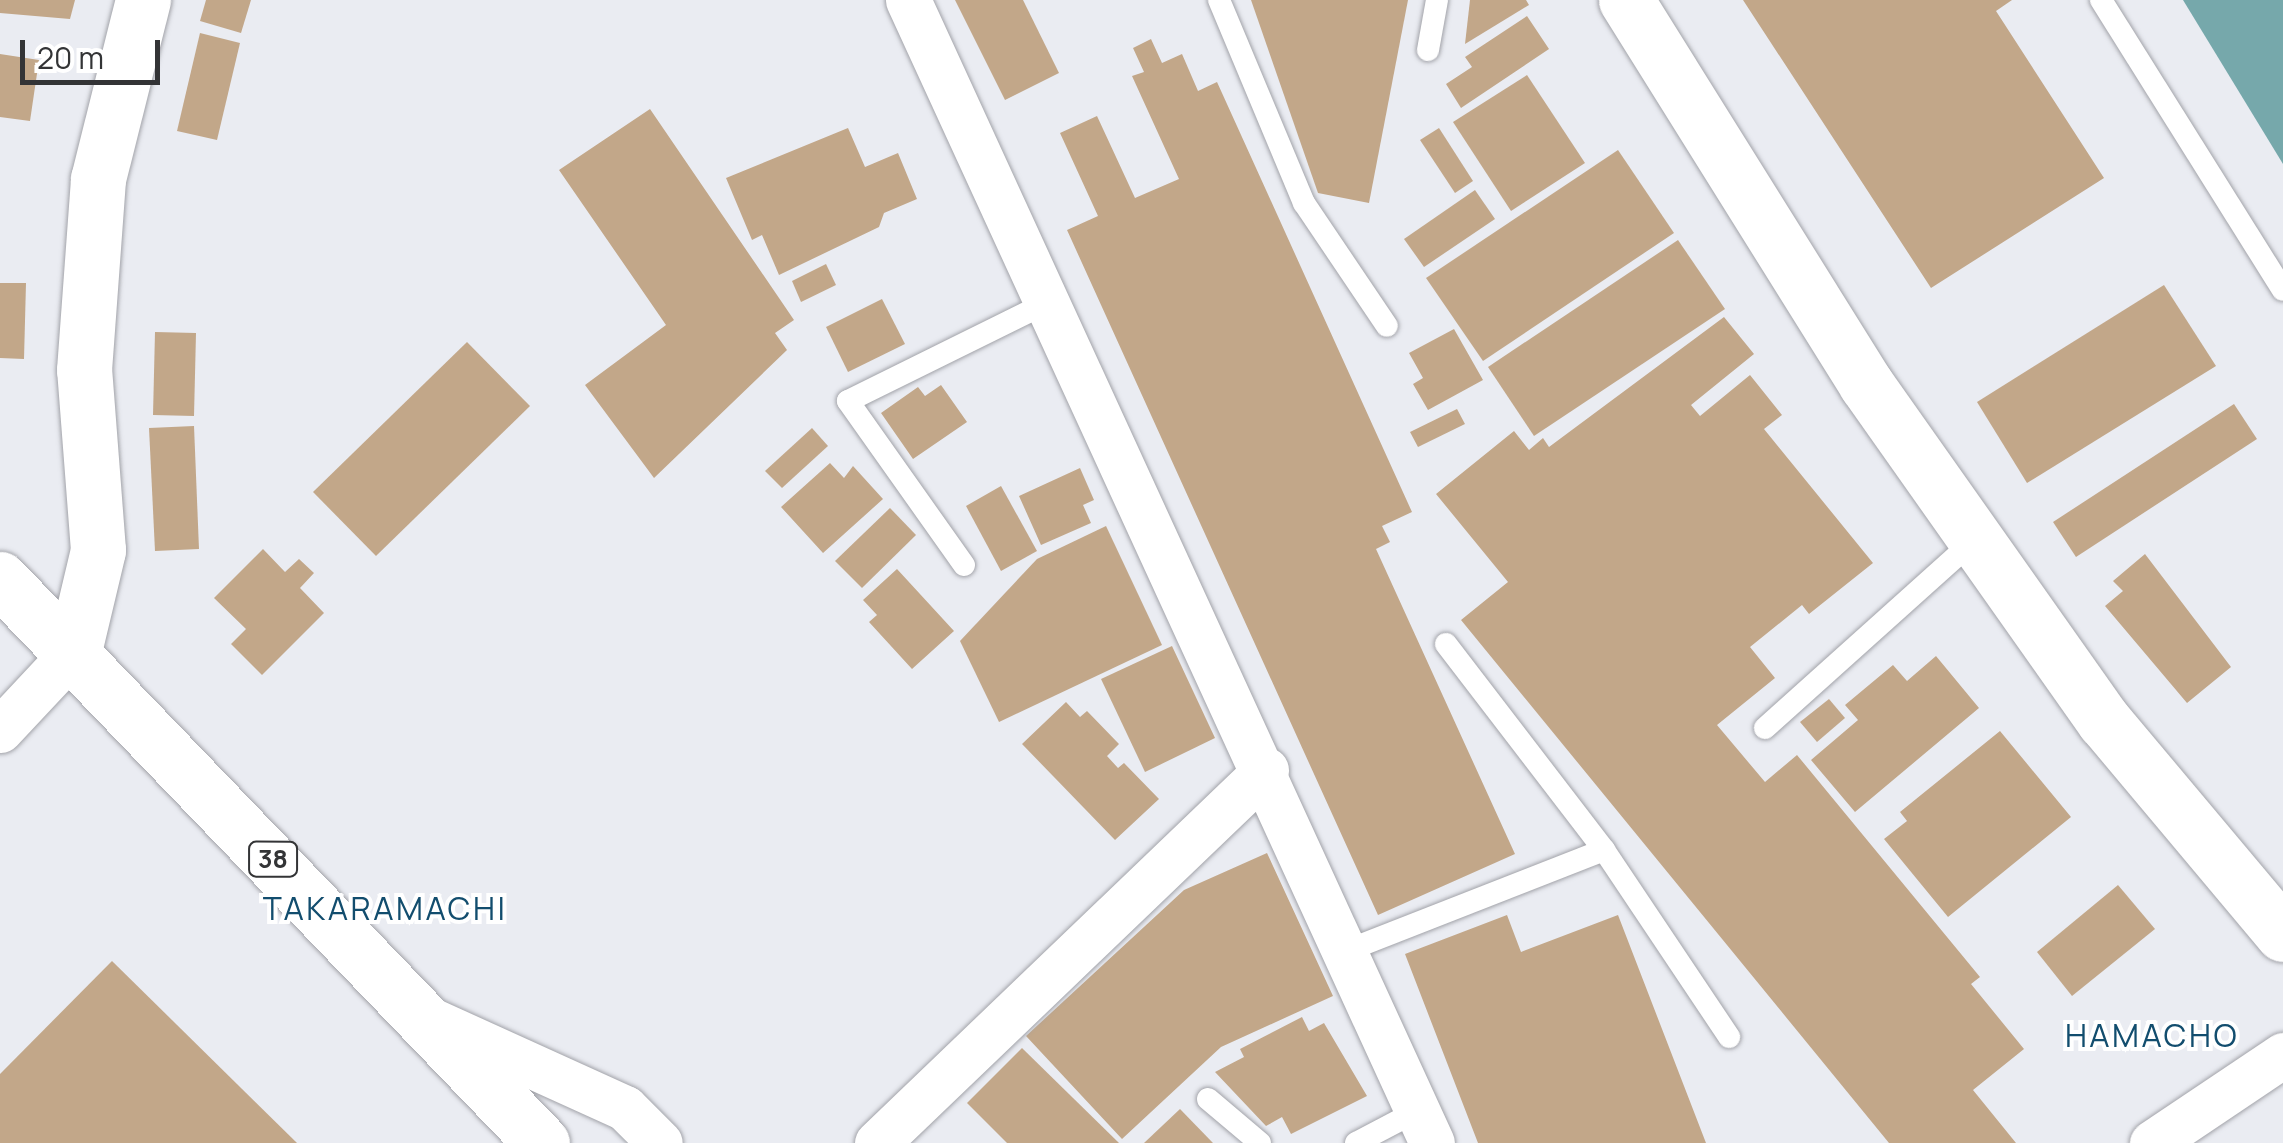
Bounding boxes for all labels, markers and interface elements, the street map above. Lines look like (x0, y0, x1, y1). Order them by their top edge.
scale bar (25, 20, 165, 82)
text: 20 m (37, 37, 104, 78)
road number: 38 (248, 839, 298, 879)
district label: TAKARAMACHI (263, 889, 507, 927)
district label: HAMACHO (2065, 1016, 2239, 1054)

